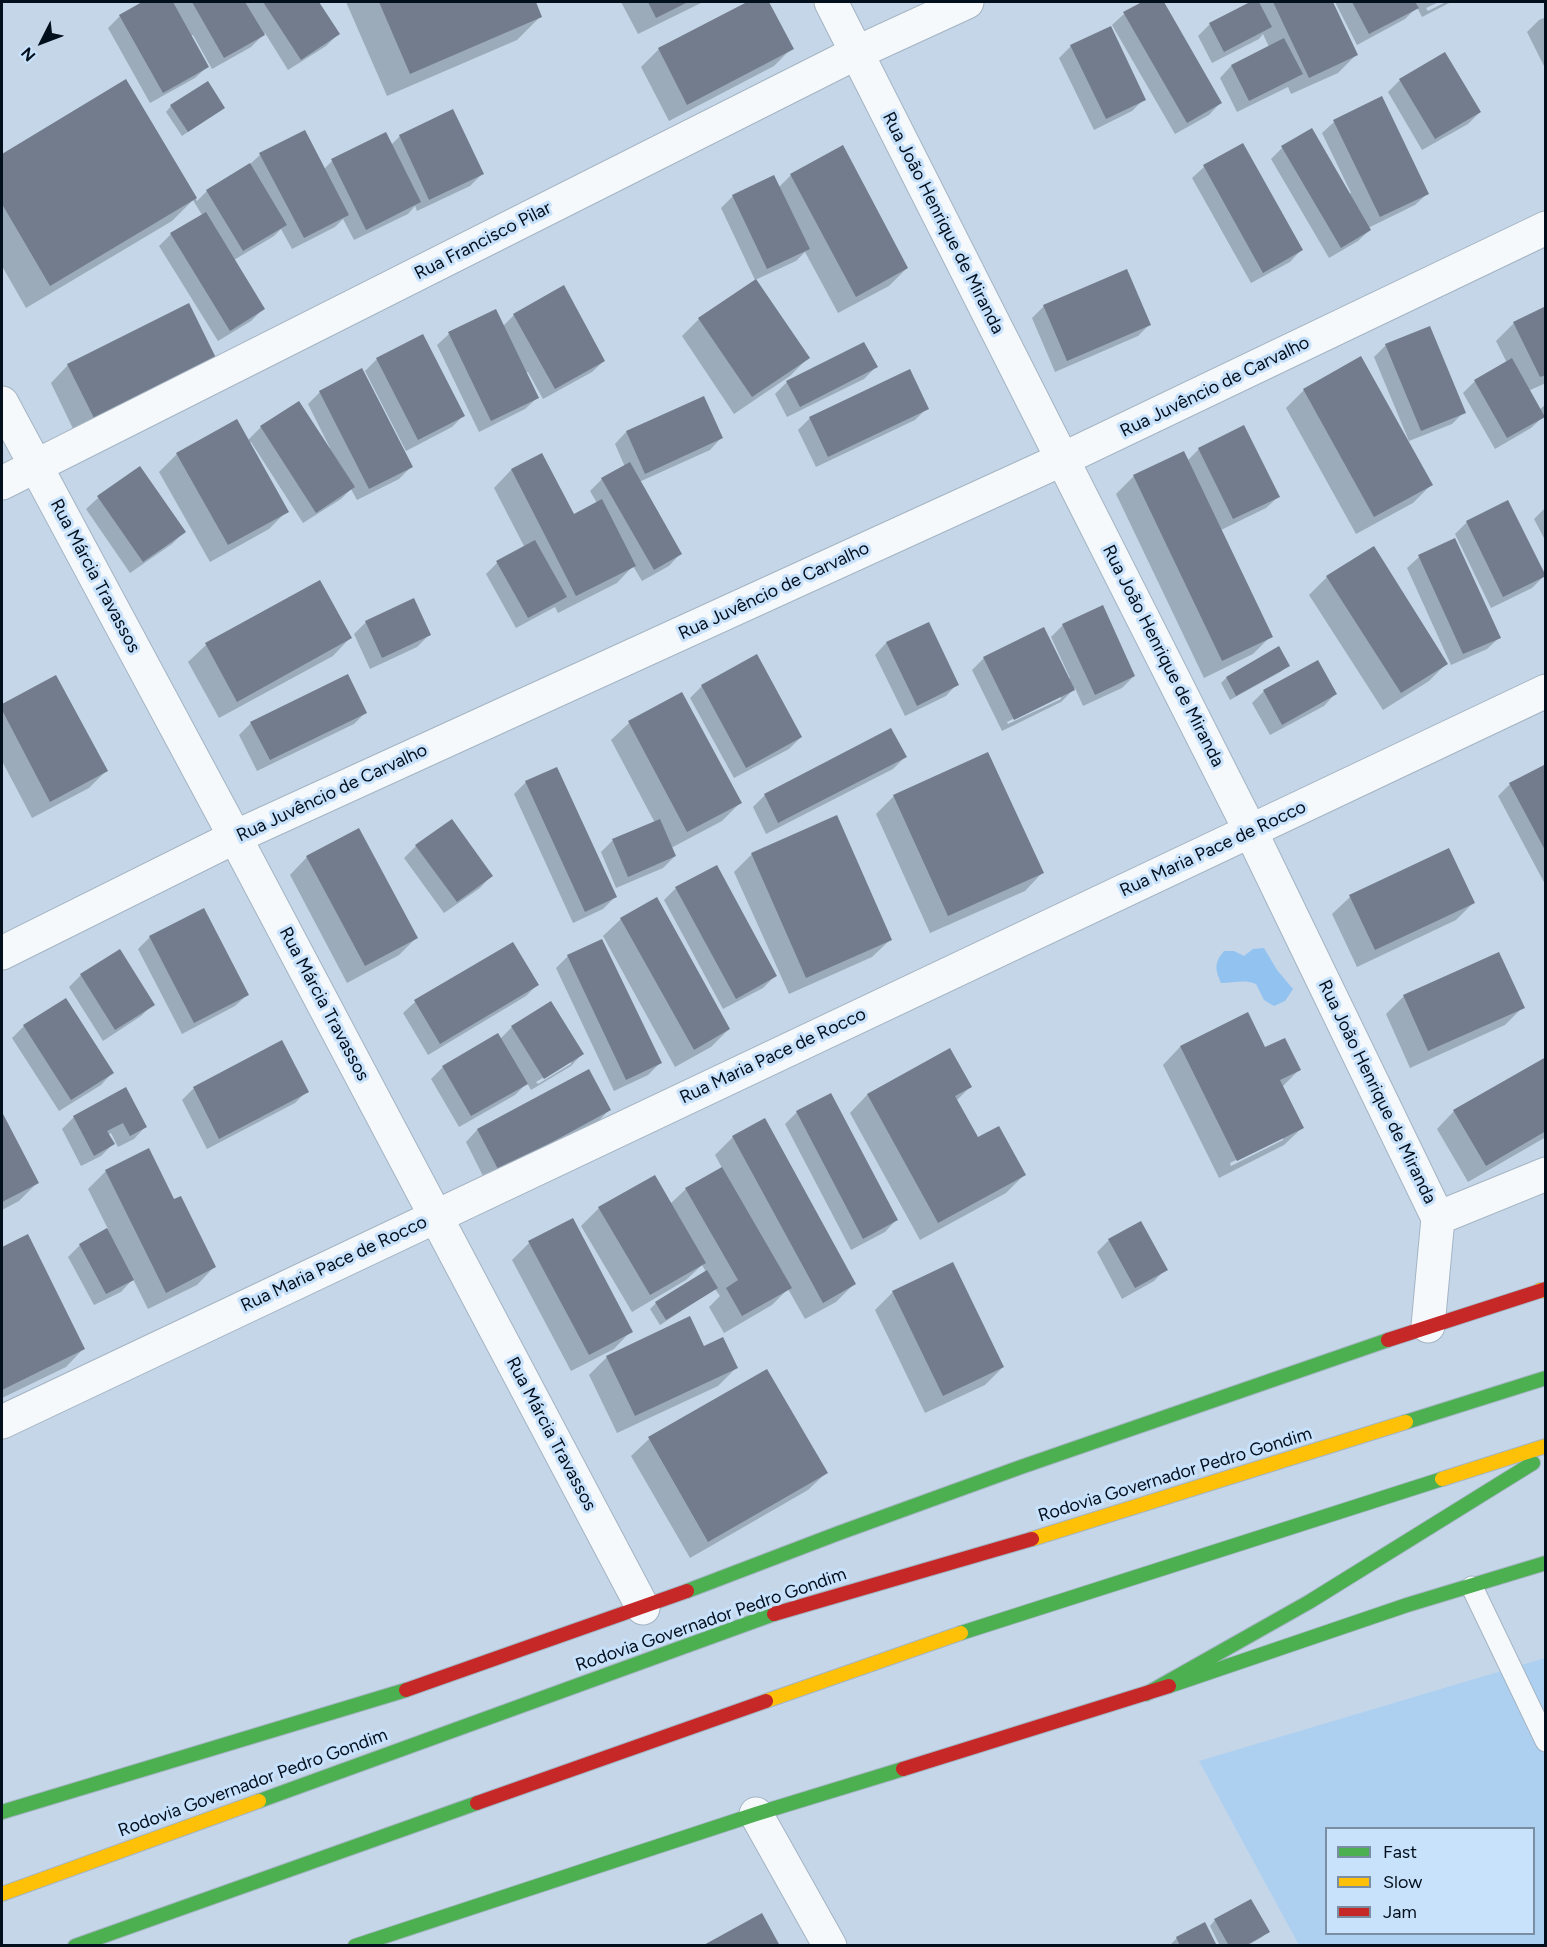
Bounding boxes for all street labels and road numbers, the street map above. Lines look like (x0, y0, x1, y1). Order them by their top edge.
street label: Rua João Henrique de Miranda (877, 108, 1009, 338)
street label: Rua Francisco Pilar (411, 197, 555, 285)
street label: Rua Juvêncio de Carvalho (1117, 332, 1313, 442)
street label: Rua Márcia Travassos (45, 495, 145, 657)
street label: Rua Juvêncio de Carvalho (675, 537, 873, 645)
street label: Rua João Henrique de Miranda (1097, 541, 1229, 771)
street label: Rua Juvêncio de Carvalho (233, 739, 431, 847)
street label: Rua Maria Pace de Rocco (1116, 796, 1310, 902)
street label: Rua Márcia Travassos (274, 923, 374, 1085)
street label: Rua João Henrique de Miranda (1313, 977, 1441, 1207)
street label: Rua Maria Pace de Rocco (676, 1003, 870, 1109)
street label: Rua Maria Pace de Rocco (237, 1211, 431, 1317)
street label: Rua Márcia Travassos (501, 1353, 601, 1515)
street label: Rodovia Governador Pedro Gondim (1036, 1423, 1314, 1527)
street label: Rodovia Governador Pedro Gondim (573, 1563, 849, 1677)
street label: Rodovia Governador Pedro Gondim (115, 1724, 391, 1842)

